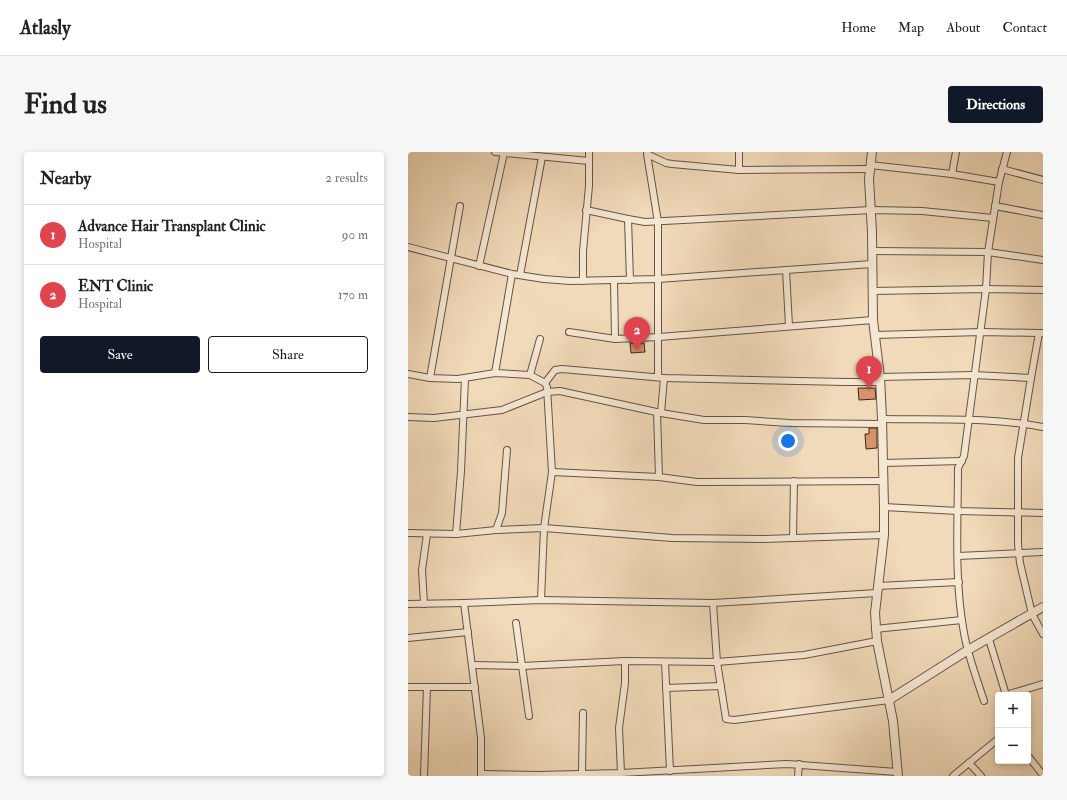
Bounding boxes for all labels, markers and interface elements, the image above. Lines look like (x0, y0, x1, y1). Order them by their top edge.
text: Atlasly (20, 16, 71, 40)
text: Home (841, 19, 876, 36)
text: Map (898, 19, 924, 36)
text: About (946, 19, 980, 36)
text: Contact (1002, 19, 1047, 36)
button: Directions (948, 86, 1043, 123)
text: Find us (24, 87, 107, 122)
text: Nearby (40, 168, 91, 189)
text: 2 results (325, 170, 368, 186)
text: Advance Hair Transplant Clinic (78, 217, 266, 236)
text: 1 (51, 227, 55, 243)
text: 90 m (342, 227, 368, 243)
text: Hospital (78, 236, 122, 252)
text: ENT Clinic (78, 277, 153, 296)
text: 2 (50, 287, 56, 303)
text: 170 m (338, 287, 368, 303)
text: Hospital (78, 296, 122, 312)
pin: 2 (624, 317, 650, 350)
button: Save (40, 336, 200, 373)
button: Share (208, 336, 368, 373)
pin: 1 (856, 356, 882, 389)
your location (778, 431, 798, 451)
map controls (995, 692, 1031, 764)
button: + (995, 692, 1031, 728)
button: − (995, 728, 1031, 764)

